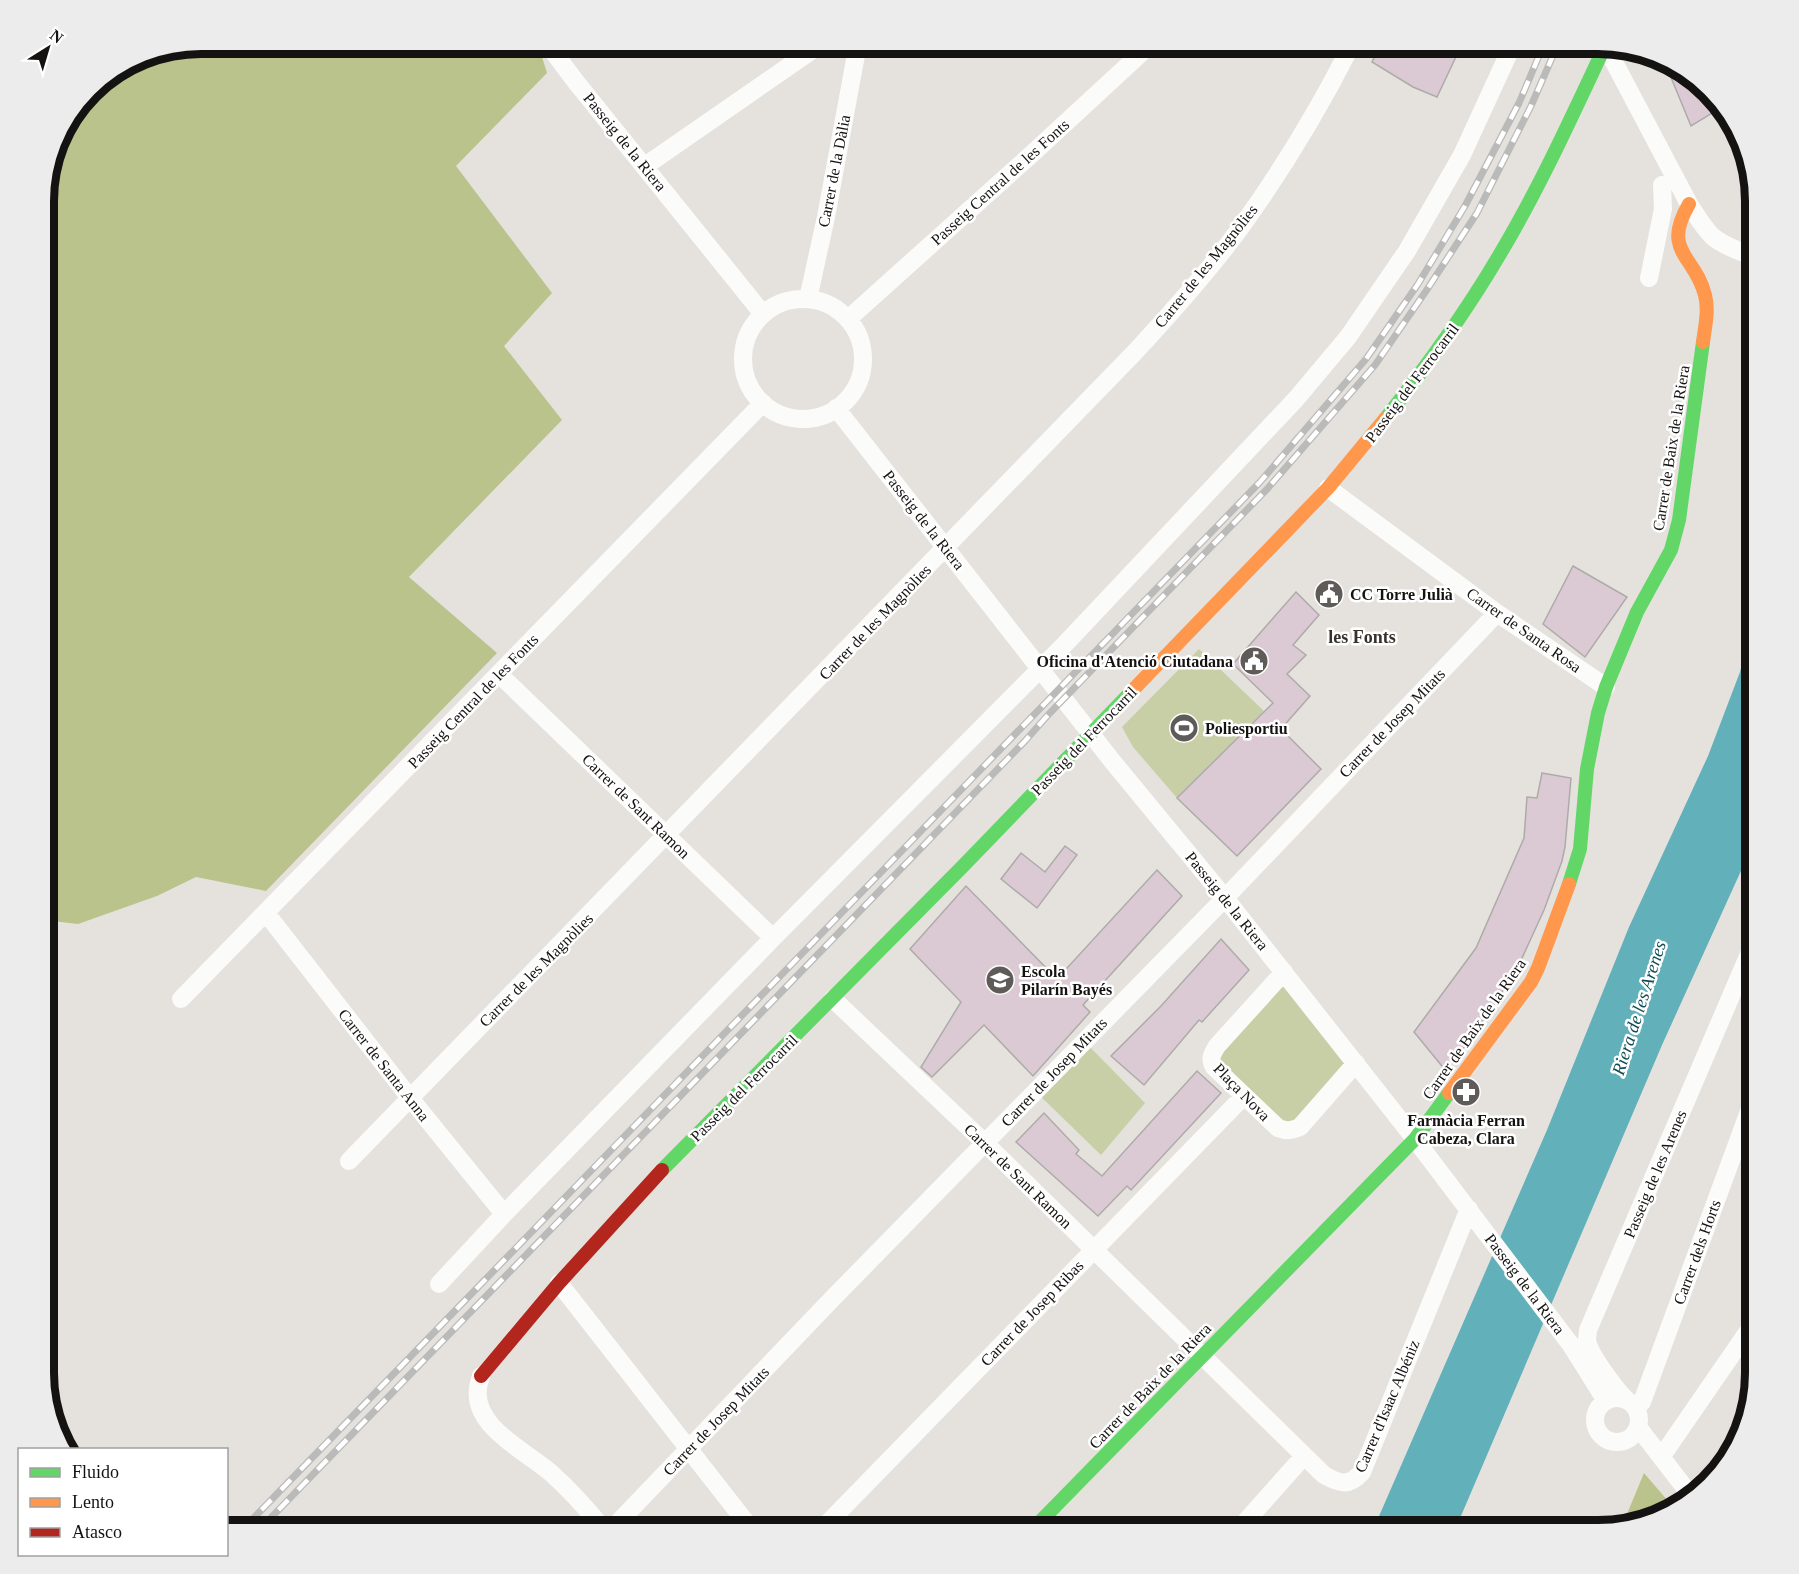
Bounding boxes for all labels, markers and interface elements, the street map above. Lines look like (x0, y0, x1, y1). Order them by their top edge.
north arrow (18, 18, 78, 78)
text: N (47, 26, 67, 47)
street label: Passeig de la Riera (579, 90, 670, 195)
street label: Carrer de la Dàlia (815, 113, 853, 229)
street label: Passeig Central de les Fonts (928, 116, 1073, 249)
street label: Carrer de les Magnòlies (1151, 201, 1262, 332)
street label: Passeig del Ferrocarril (1362, 320, 1463, 446)
street label: Carrer de Baix de la Riera (1650, 364, 1692, 532)
street label: Passeig de la Riera (879, 467, 968, 574)
street label: Carrer de les Magnòlies (816, 561, 935, 684)
public building icon: CC Torre Julià (1313, 578, 1345, 610)
street label: Carrer de Santa Rosa (1464, 584, 1584, 676)
place label: CC Torre Julià (1350, 586, 1453, 603)
district label: les Fonts (1328, 627, 1396, 647)
street label: Passeig Central de les Fonts (405, 631, 542, 772)
public building icon: Oficina d'Atenció Ciutadana (1238, 645, 1270, 677)
place label: Oficina d'Atenció Ciutadana (1037, 653, 1233, 670)
street label: Carrer de Josep Mitats (1336, 665, 1449, 782)
street label: Passeig del Ferrocarril (1028, 683, 1141, 799)
sports icon: Poliesportiu (1168, 712, 1200, 744)
place label: Poliesportiu (1205, 720, 1288, 738)
street label: Carrer de Sant Ramon (579, 750, 693, 862)
street label: Passeig de la Riera (1181, 849, 1272, 954)
street label: Carrer de les Magnòlies (476, 910, 597, 1031)
water label: Riera de les Arenes (1608, 939, 1670, 1078)
street label: Carrer de Baix de la Riera (1419, 956, 1529, 1102)
place label: Escola Pilarín Bayés (1021, 963, 1112, 999)
school or university icon: Escola Pilarín Bayés (984, 964, 1016, 996)
street label: Carrer de Santa Anna (335, 1006, 433, 1124)
street label: Carrer de Josep Mitats (998, 1014, 1111, 1131)
street label: Passeig del Ferrocarril (687, 1031, 802, 1146)
street label: Plaça Nova (1210, 1060, 1274, 1125)
pharmacy icon: Farmàcia Ferran Cabeza, Clara (1450, 1076, 1482, 1108)
street label: Passeig de les Arenes (1620, 1107, 1691, 1241)
place label: Farmàcia Ferran Cabeza, Clara (1407, 1112, 1525, 1147)
street label: Carrer de Sant Ramon (961, 1120, 1075, 1232)
street label: Carrer dels Horts (1670, 1197, 1724, 1307)
street label: Passeig de la Riera (1481, 1230, 1568, 1338)
street label: Carrer de Josep Ribas (977, 1257, 1087, 1370)
street label: Carrer de Baix de la Riera (1086, 1320, 1214, 1452)
street label: Carrer d'Isaac Albéniz (1351, 1337, 1423, 1475)
street label: Carrer de Josep Mitats (660, 1363, 773, 1480)
legend (18, 1448, 228, 1556)
text: Fluido (72, 1462, 119, 1482)
text: Lento (72, 1492, 114, 1512)
text: Atasco (72, 1522, 122, 1542)

